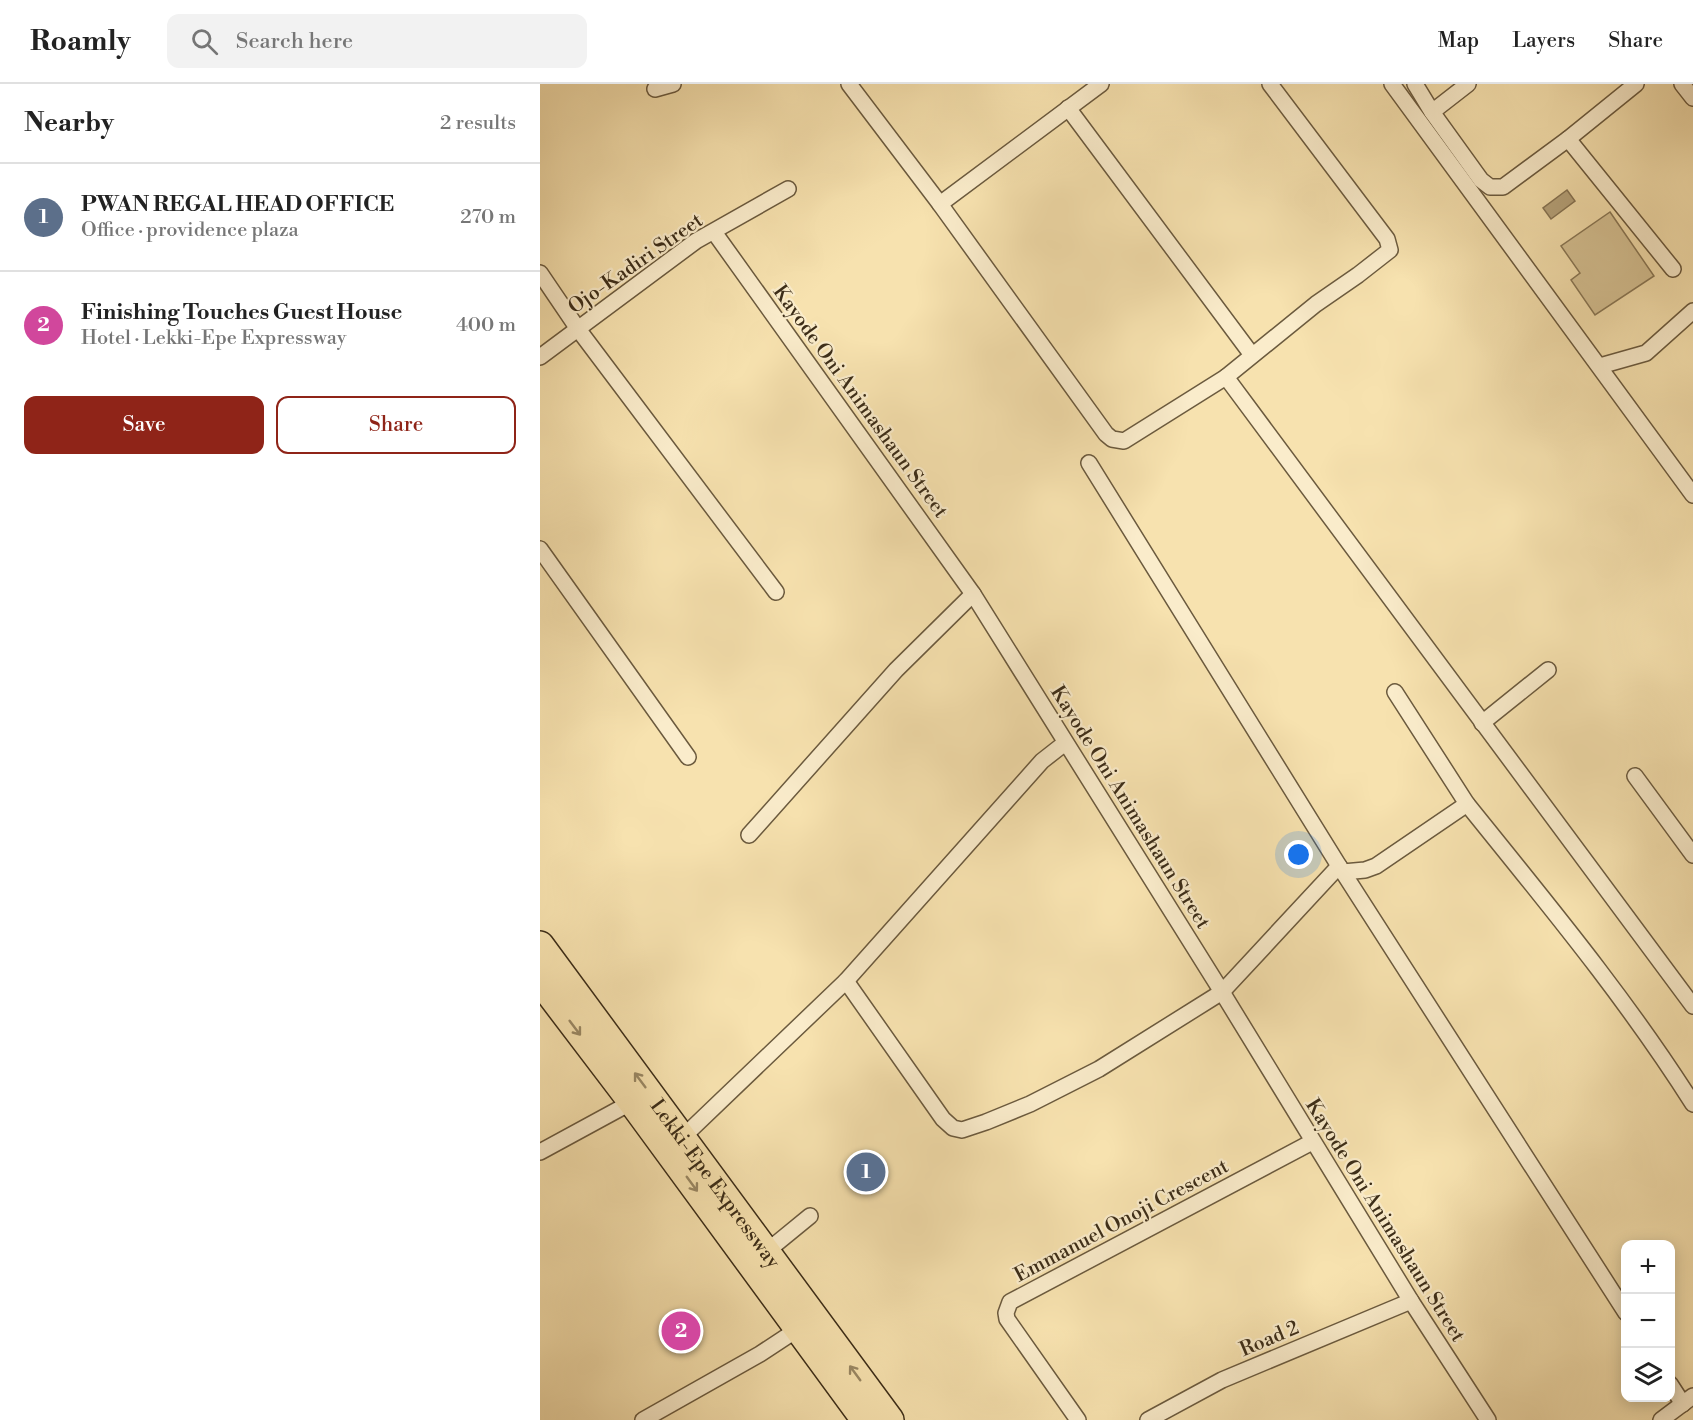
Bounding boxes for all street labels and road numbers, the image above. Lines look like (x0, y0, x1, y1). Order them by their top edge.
street label: Ojo-Kadiri Street (564, 208, 708, 320)
street label: Kayode Oni Animashaun Street (767, 280, 953, 523)
street label: Kayode Oni Animashaun Street (1044, 682, 1215, 934)
street label: Lekki-Epe Expressway (644, 1095, 785, 1274)
street label: Kayode Oni Animashaun Street (1299, 1095, 1470, 1347)
street label: Emmanuel Onoji Crescent (1010, 1154, 1233, 1288)
street label: Road 2 (1236, 1316, 1303, 1363)

